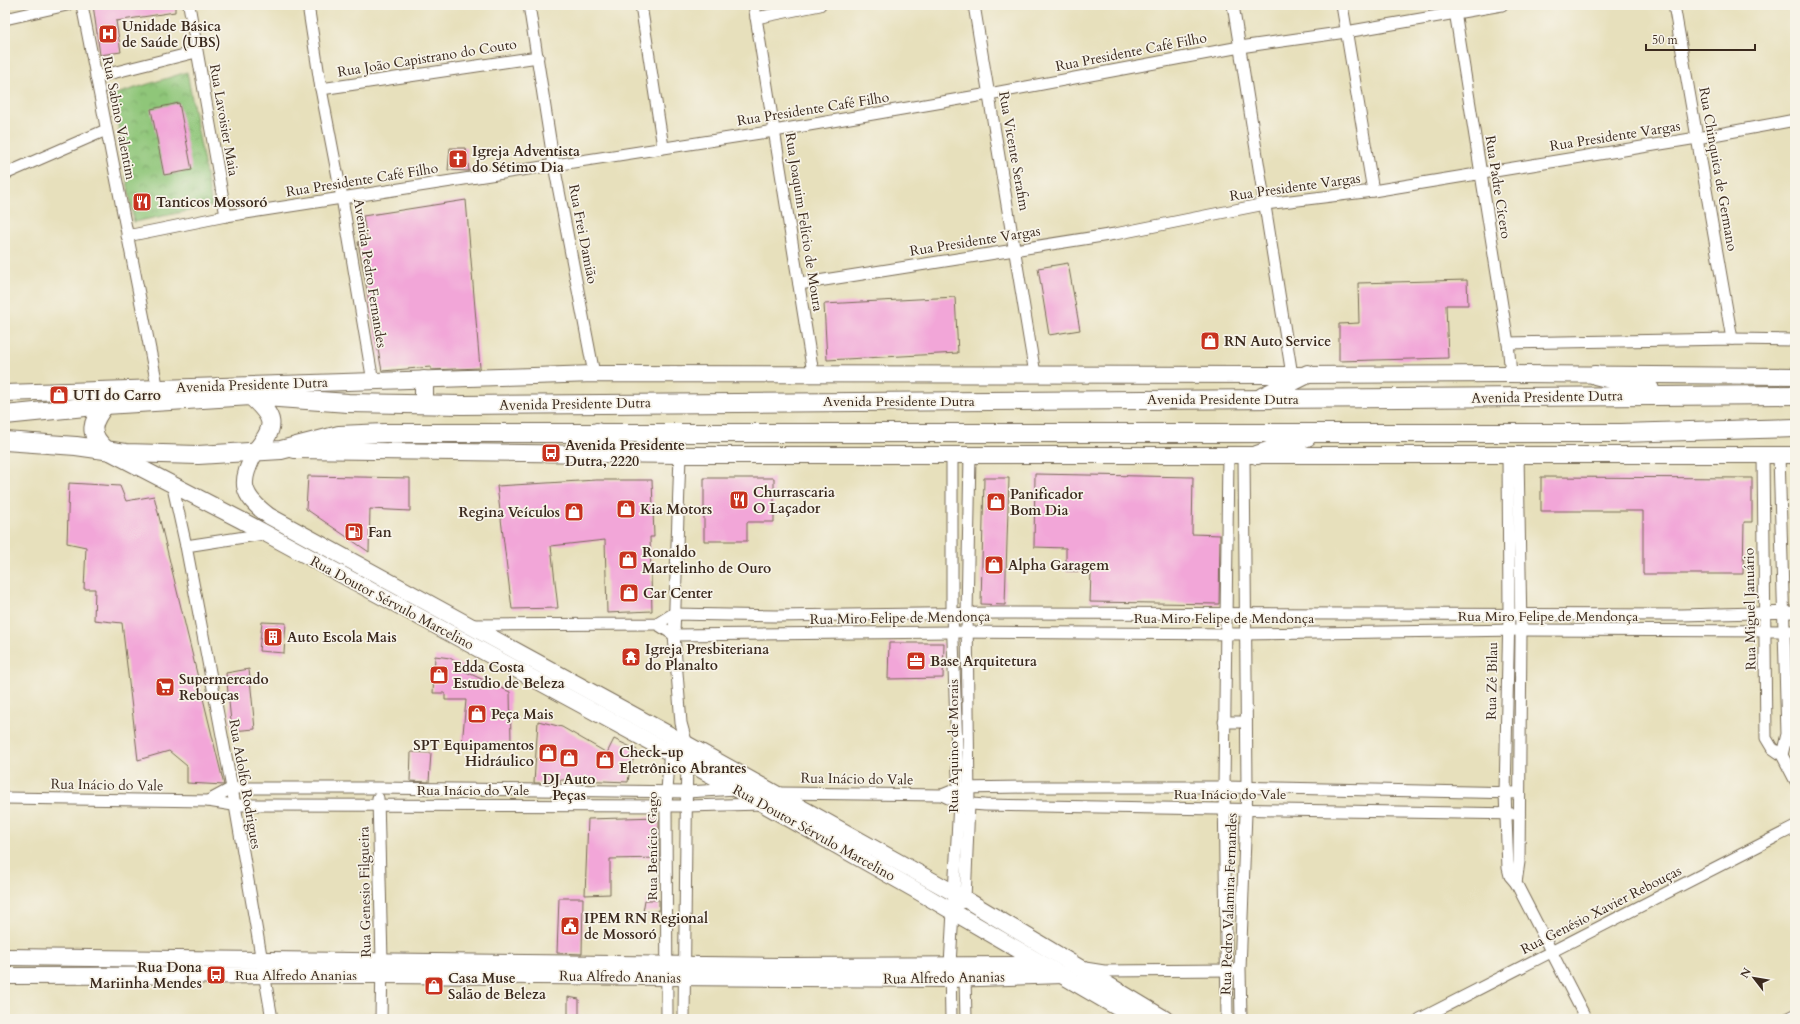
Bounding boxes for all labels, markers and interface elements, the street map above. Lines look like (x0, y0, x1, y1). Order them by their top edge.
place label: Unidade Básica de Saúde (UBS) (122, 17, 221, 52)
hospital icon: Unidade Básica de Saúde (UBS) (97, 23, 119, 45)
scale bar (1646, 26, 1755, 52)
street label: Rua Presidente Café Filho (1054, 28, 1209, 76)
text: 50 m (1652, 32, 1679, 48)
street label: Rua João Capistrano do Couto (336, 34, 518, 82)
street label: Rua Sabino Valentim (98, 55, 140, 182)
street label: Rua Lavoisier Maia (205, 63, 243, 177)
street label: Rua Chinquica de Germano (1694, 85, 1742, 253)
street label: Rua Presidente Café Filho (736, 88, 891, 130)
street label: Rua Vicente Serafim (994, 90, 1034, 212)
street label: Rua Presidente Vargas (1548, 116, 1682, 156)
street label: Rua Joaquim Felício de Moura (780, 131, 828, 313)
street label: Rua Padre Cícero (1480, 134, 1516, 240)
place label: Igreja Adventista do Sétimo Dia (472, 142, 580, 177)
church icon: Igreja Adventista do Sétimo Dia (447, 148, 469, 170)
street label: Rua Presidente Café Filho (285, 159, 440, 201)
street label: Rua Presidente Vargas (1228, 168, 1362, 206)
street label: Rua Frei Damião (564, 183, 602, 286)
restaurant icon: Tanticos Mossoró (131, 191, 153, 213)
place label: Tanticos Mossoró (156, 193, 267, 212)
street label: Avenida Pedro Fernandes (349, 197, 391, 349)
street label: Rua Presidente Vargas (908, 221, 1042, 261)
shop icon: RN Auto Service (1199, 330, 1221, 352)
place label: RN Auto Service (1224, 332, 1331, 351)
street label: Avenida Presidente Dutra (176, 373, 328, 397)
shop icon: UTI do Carro (48, 384, 70, 406)
place label: UTI do Carro (73, 386, 161, 405)
street label: Avenida Presidente Dutra (1471, 386, 1623, 408)
street label: Avenida Presidente Dutra (1147, 390, 1299, 409)
street label: Avenida Presidente Dutra (823, 392, 975, 411)
street label: Avenida Presidente Dutra (499, 393, 651, 415)
place label: Avenida Presidente Dutra, 2220 (565, 436, 685, 471)
bus stop icon: Avenida Presidente Dutra, 2220 (540, 442, 562, 464)
place label: Churrascaria O Laçador (753, 483, 835, 518)
place label: Panificador Bom Dia (1010, 485, 1084, 520)
restaurant icon: Churrascaria O Laçador (728, 489, 750, 511)
shop icon: Panificador Bom Dia (985, 491, 1007, 513)
shop icon: Kia Motors (615, 498, 637, 520)
place label: Kia Motors (640, 500, 712, 519)
shop icon: Regina Veículos (563, 501, 585, 523)
place label: Regina Veículos (458, 503, 560, 522)
fuel station icon: Fan (343, 521, 365, 543)
place label: Fan (368, 523, 392, 542)
place label: Ronaldo Martelinho de Ouro (642, 543, 771, 578)
street label: Rua Miguel Januário (1739, 547, 1761, 670)
shop icon: Ronaldo Martelinho de Ouro (617, 549, 639, 571)
street label: Rua Doutor Sérvulo Marcelino (307, 552, 478, 655)
shop icon: Alpha Garagem (983, 554, 1005, 576)
place label: Alpha Garagem (1008, 556, 1109, 575)
shop icon: Car Center (618, 582, 640, 604)
place label: Car Center (643, 584, 713, 603)
street label: Rua Miro Felipe de Mendonça (810, 607, 990, 629)
street label: Rua Miro Felipe de Mendonça (1458, 607, 1638, 626)
street label: Rua Miro Felipe de Mendonça (1134, 609, 1314, 628)
building icon: Auto Escola Mais (262, 626, 284, 648)
place label: Auto Escola Mais (287, 628, 397, 647)
place label: Igreja Presbiteriana do Planalto (645, 640, 769, 675)
street label: Rua Zé Bilau (1482, 642, 1502, 720)
temple icon: Igreja Presbiteriana do Planalto (620, 646, 642, 668)
office icon: Base Arquitetura (905, 650, 927, 672)
place label: Base Arquitetura (930, 652, 1037, 671)
place label: Edda Costa Estudio de Beleza (453, 658, 565, 693)
shop icon: Edda Costa Estudio de Beleza (428, 664, 450, 686)
place label: Supermercado Rebouças (179, 670, 269, 705)
supermarket icon: Supermercado Rebouças (154, 676, 176, 698)
street label: Rua Aquino de Morais (944, 679, 963, 813)
shop icon: Peça Mais (466, 703, 488, 725)
place label: Peça Mais (491, 705, 553, 724)
street label: Rua Adolfo Rodrigues (224, 718, 266, 851)
place label: SPT Equipamentos Hidráulico (413, 736, 534, 771)
shop icon: SPT Equipamentos Hidráulico (537, 742, 559, 764)
place label: Check-up Eletrônico Abrantes (619, 743, 747, 778)
shop icon: DJ Auto Peças (558, 747, 580, 769)
shop icon: Check-up Eletrônico Abrantes (594, 749, 616, 771)
street label: Rua Inácio do Vale (801, 769, 913, 789)
place label: DJ Auto Peças (543, 770, 595, 805)
street label: Rua Inácio do Vale (51, 775, 163, 795)
street label: Rua Doutor Sérvulo Marcelino (729, 780, 899, 886)
street label: Rua Inácio do Vale (417, 781, 529, 800)
street label: Rua Inácio do Vale (1174, 785, 1286, 804)
street label: Rua Benício Gago (643, 791, 662, 901)
street label: Rua Pedro Valamira Fernandes (1216, 812, 1242, 995)
street label: Rua Genesio Filgueira (354, 826, 376, 958)
street label: Rua Genésio Xavier Rebouças (1517, 861, 1685, 959)
place label: IPEM RN Regional de Mossoró (584, 909, 708, 944)
public building icon: IPEM RN Regional de Mossoró (559, 915, 581, 937)
place label: Rua Dona Mariinha Mendes (90, 958, 202, 993)
north arrow (1734, 958, 1774, 998)
bus stop icon: Rua Dona Mariinha Mendes (205, 964, 227, 986)
text: N (1737, 965, 1755, 981)
street label: Rua Alfredo Ananias (235, 966, 357, 985)
street label: Rua Alfredo Ananias (559, 966, 681, 988)
street label: Rua Alfredo Ananias (883, 967, 1005, 989)
place label: Casa Muse Salão de Beleza (448, 969, 546, 1004)
shop icon: Casa Muse Salão de Beleza (423, 975, 445, 997)

